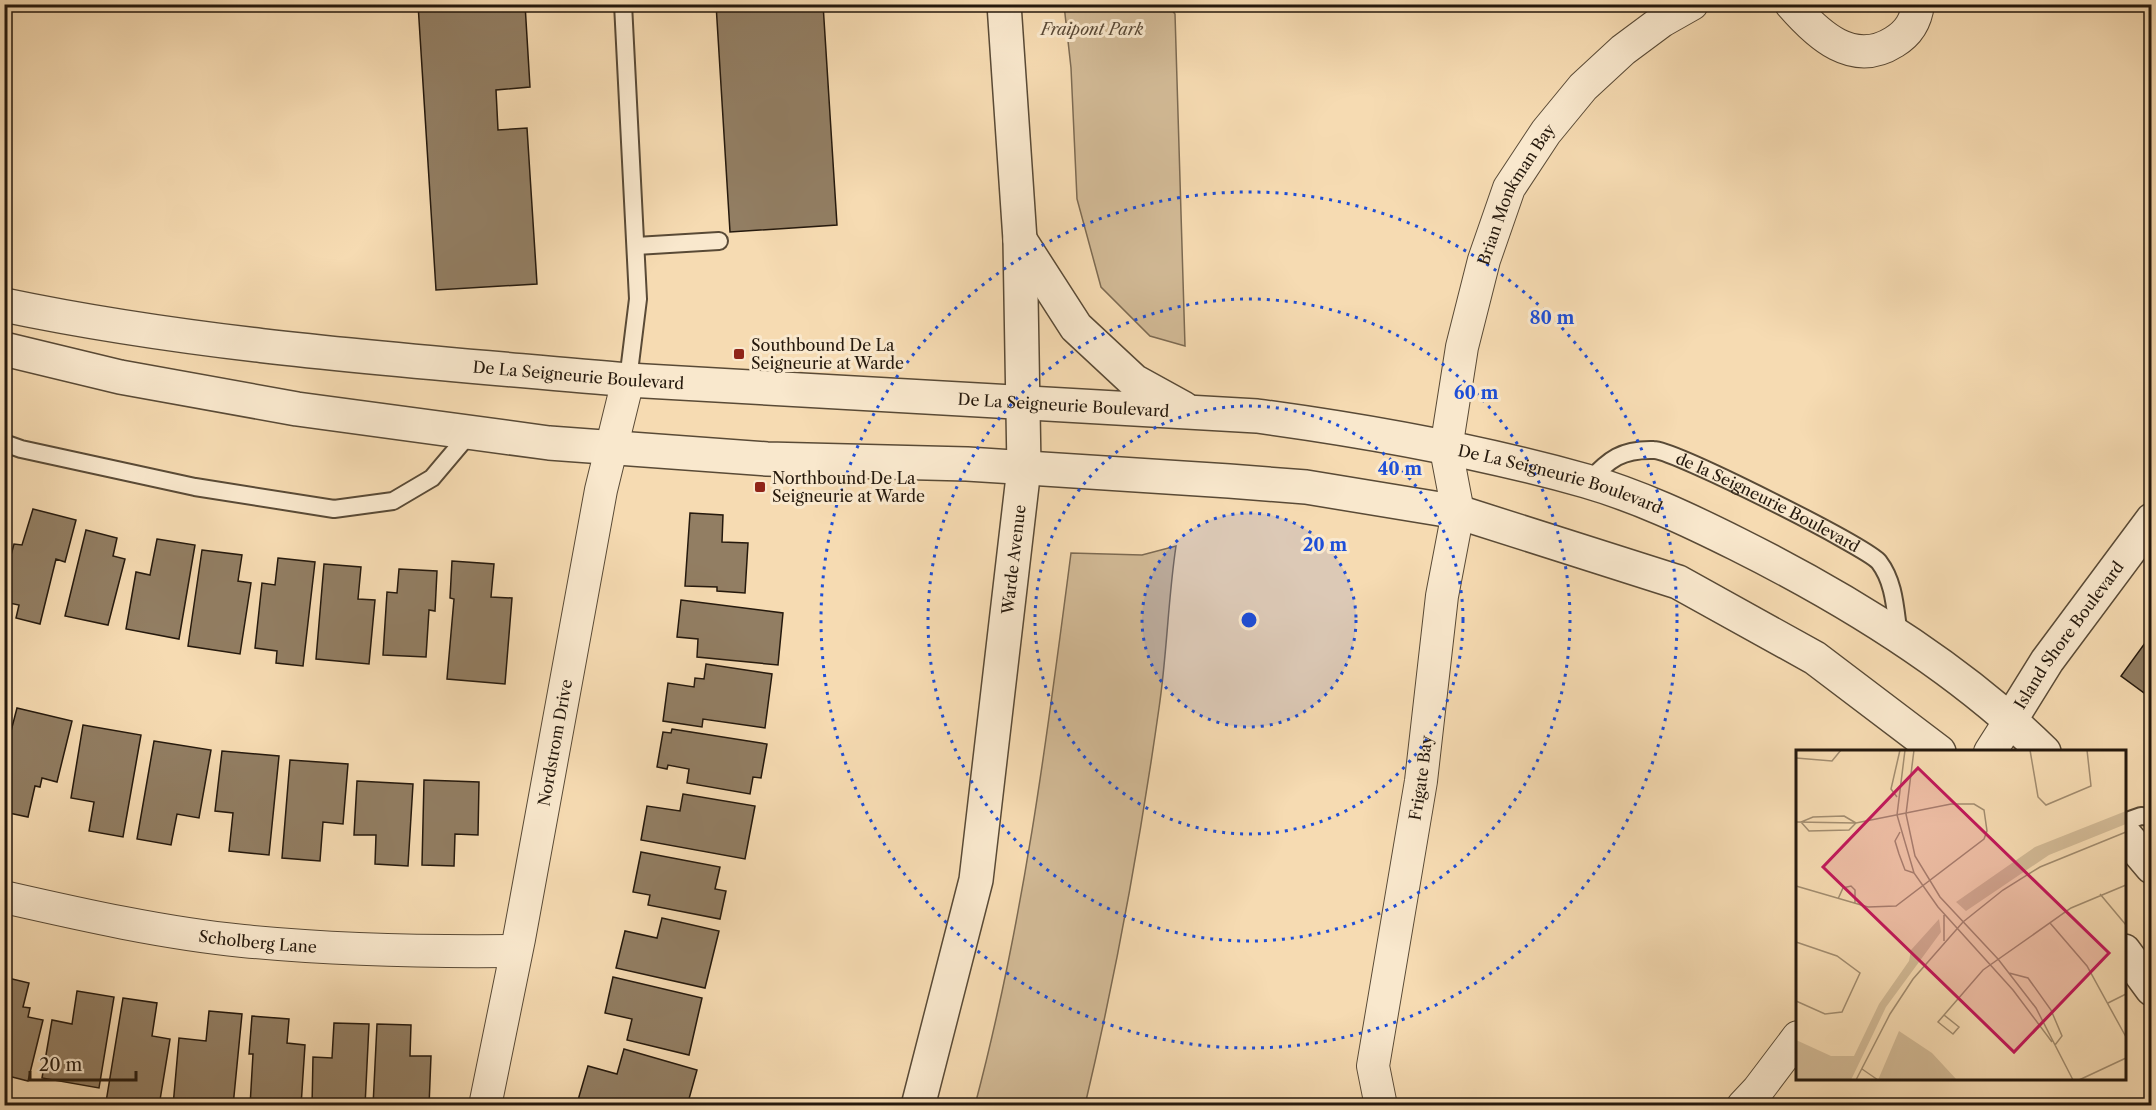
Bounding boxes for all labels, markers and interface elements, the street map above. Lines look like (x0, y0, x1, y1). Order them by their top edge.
park label: Fraipont Park (1039, 19, 1144, 39)
street label: Brian Monkman Bay (1473, 119, 1560, 268)
text: 80 m (1529, 307, 1575, 329)
place label: Southbound De La Seigneurie at Warde (751, 335, 904, 373)
marker: Southbound De La Seigneurie at Warde (732, 347, 746, 361)
street label: De La Seigneurie Boulevard (472, 356, 685, 393)
text: 60 m (1454, 382, 1498, 404)
street label: De La Seigneurie Boulevard (957, 389, 1170, 421)
street label: De La Seigneurie Boulevard (1456, 440, 1666, 518)
street label: de la Seigneurie Boulevard (1673, 448, 1864, 557)
text: 40 m (1378, 458, 1422, 480)
place label: Northbound De La Seigneurie at Warde (772, 468, 925, 506)
marker: Northbound De La Seigneurie at Warde (753, 480, 767, 494)
street label: Warde Avenue (997, 503, 1030, 616)
text: 20 m (1303, 534, 1347, 556)
street label: Island Shore Boulevard (2010, 557, 2128, 713)
centre of rings (1239, 610, 1259, 630)
street label: Nordstrom Drive (533, 678, 576, 808)
street label: Frigate Bay (1405, 733, 1436, 822)
inset map (1796, 750, 2126, 1080)
street label: Scholberg Lane (198, 926, 318, 957)
scale bar (30, 1044, 136, 1082)
text: 20 m (39, 1054, 83, 1076)

